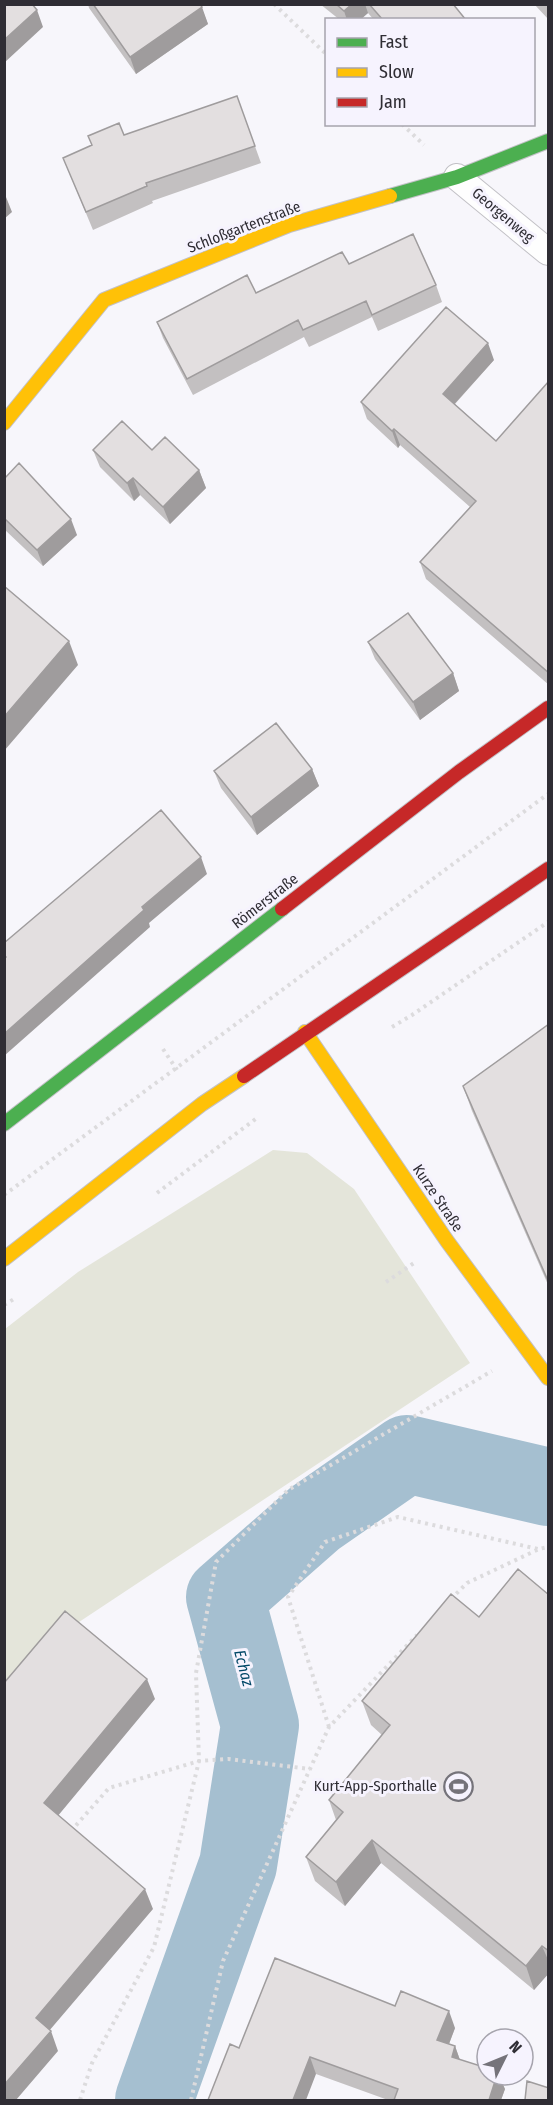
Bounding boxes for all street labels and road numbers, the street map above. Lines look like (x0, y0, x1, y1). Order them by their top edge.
street label: Georgenweg (468, 184, 538, 246)
street label: Schloßgartenstraße (185, 197, 303, 257)
street label: Römerstraße (228, 870, 302, 932)
street label: Kurze Straße (409, 1161, 467, 1235)

